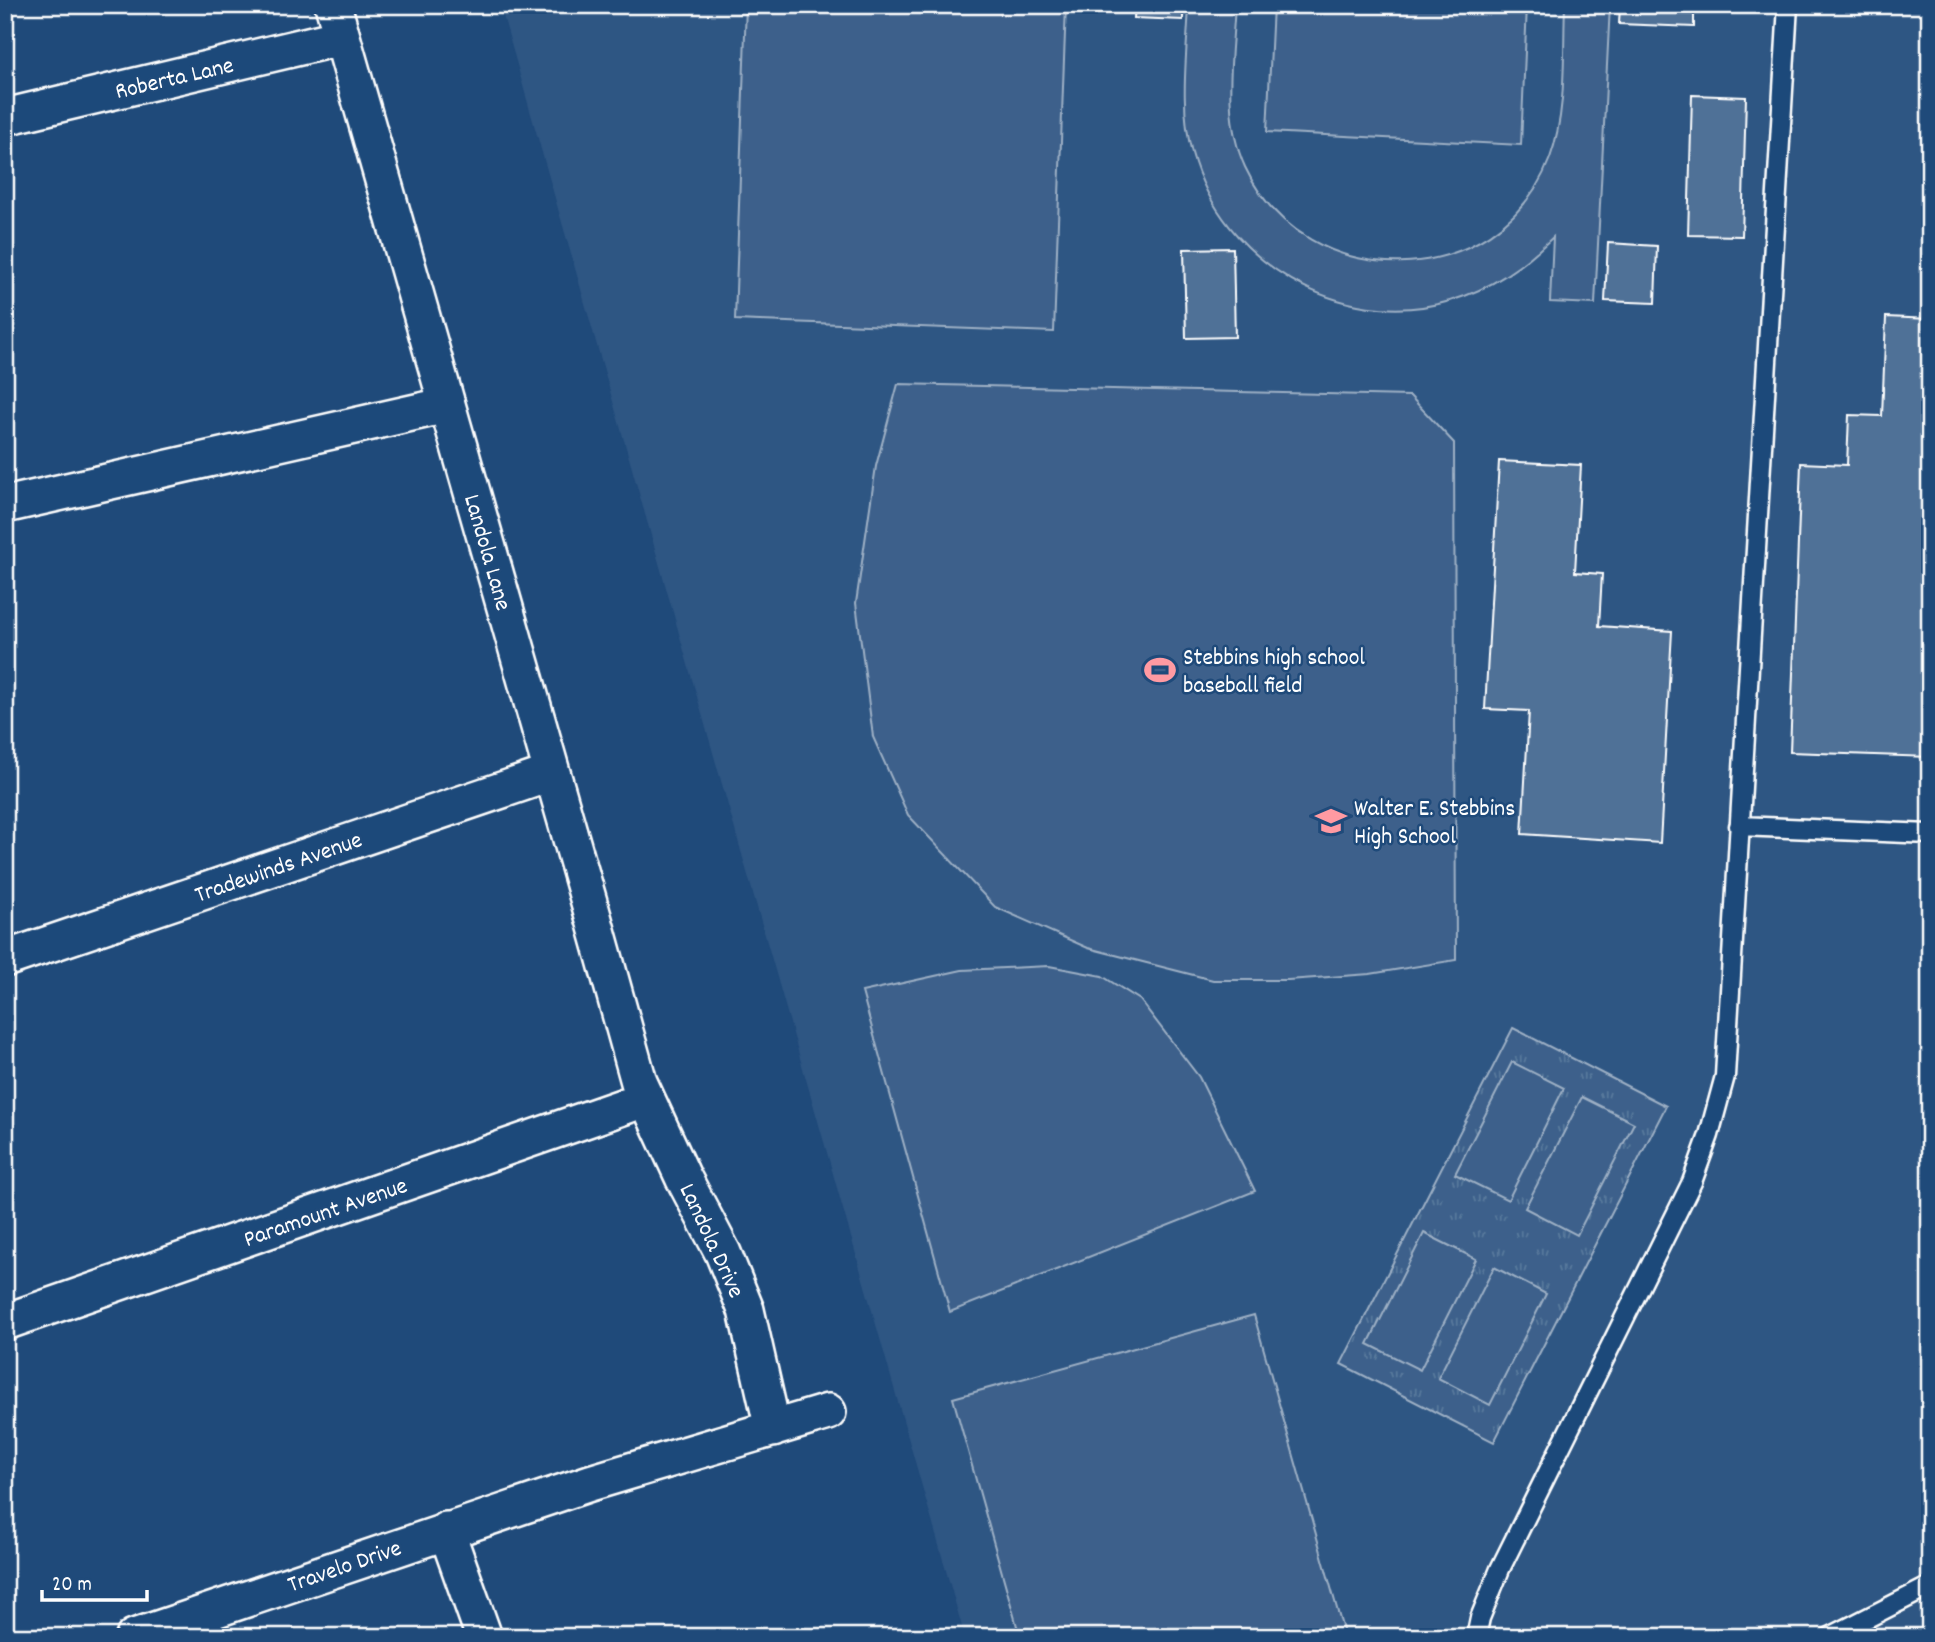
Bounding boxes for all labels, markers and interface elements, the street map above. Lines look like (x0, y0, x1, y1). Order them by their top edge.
street label: Roberta Lane (112, 50, 237, 110)
street label: Landola Lane (453, 491, 519, 615)
place label: Stebbins high school baseball field (1183, 642, 1365, 704)
sports icon: Stebbins high school baseball field (1143, 653, 1177, 687)
place label: Walter E. Stebbins High School (1354, 793, 1515, 855)
school or university icon: Walter E. Stebbins High School (1314, 804, 1348, 838)
street label: Tradewinds Avenue (191, 824, 367, 913)
street label: Paramount Avenue (240, 1170, 412, 1258)
street label: Landola Drive (669, 1178, 752, 1304)
street label: Travelo Drive (283, 1532, 407, 1603)
scale bar (42, 1558, 147, 1602)
text: 20 m (52, 1571, 92, 1601)

